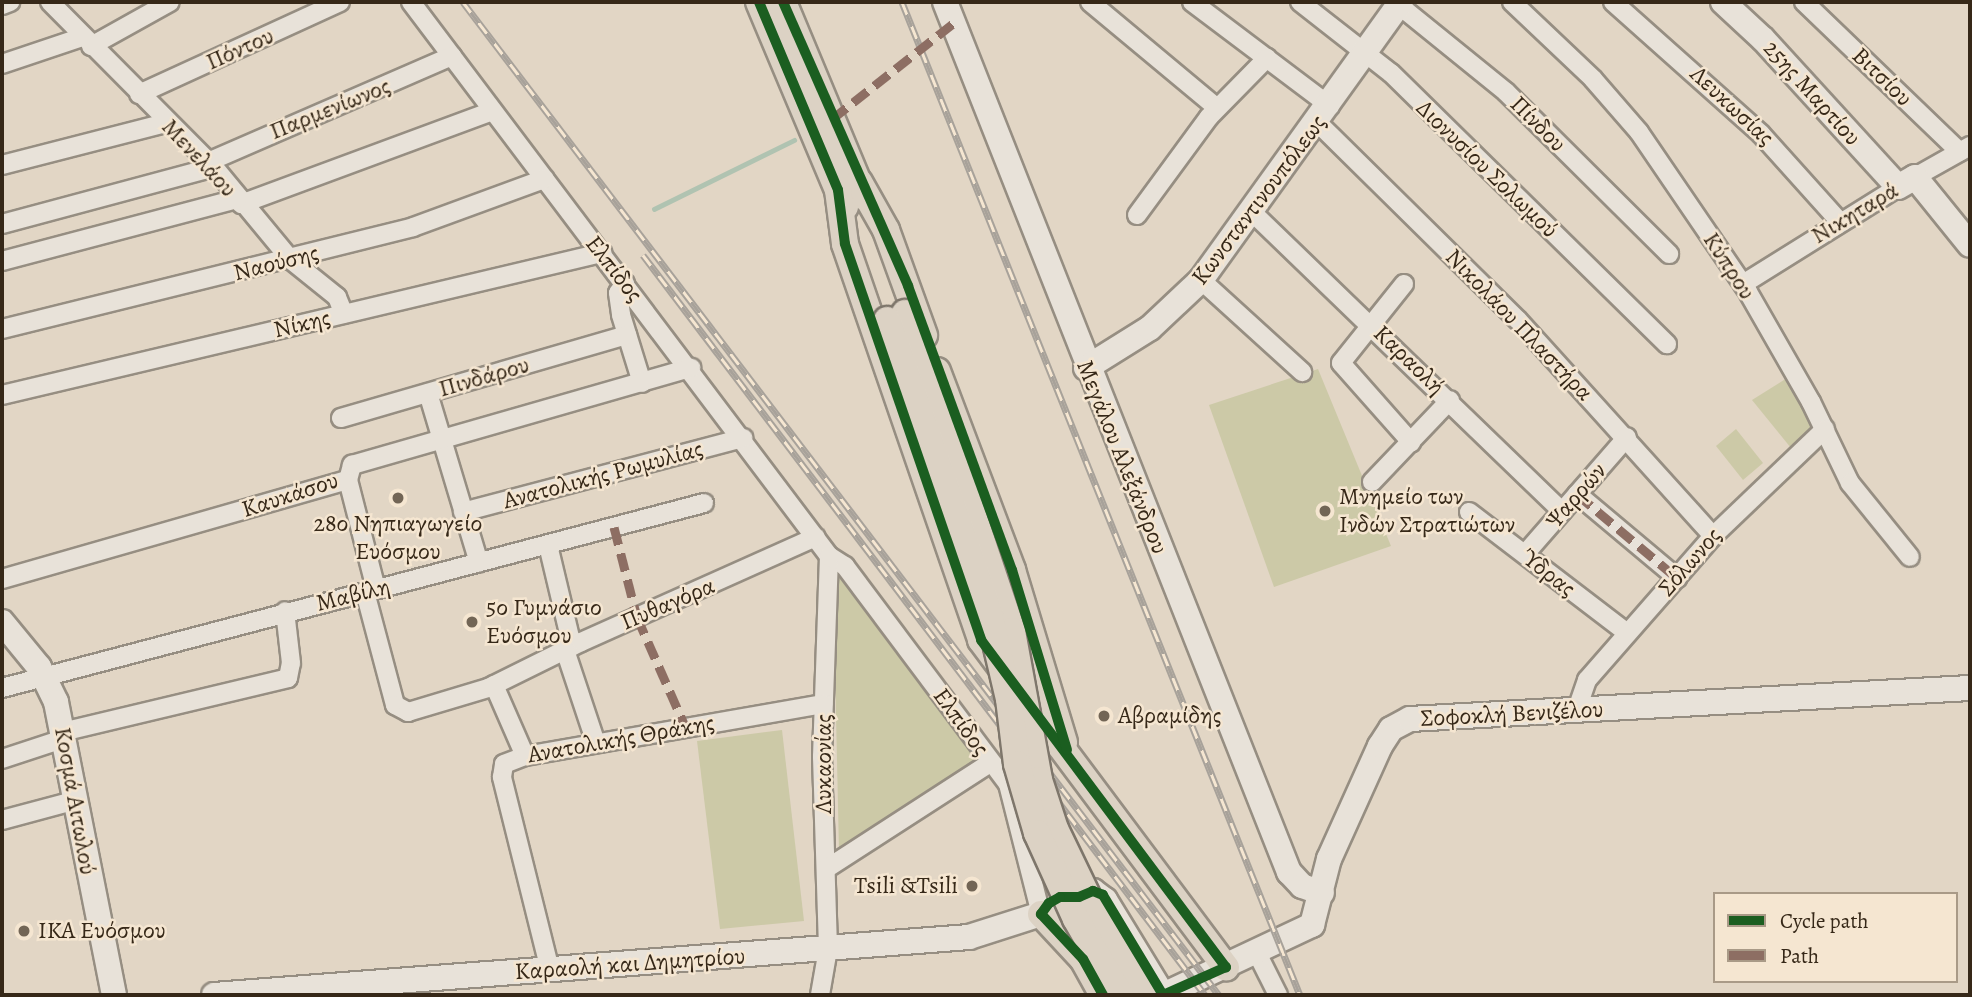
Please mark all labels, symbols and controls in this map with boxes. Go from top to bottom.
street label: Πόντου [202,21,278,77]
street label: 25ης Μαρτίου [1757,34,1867,152]
street label: Βιτσίου [1846,41,1918,113]
street label: Λευκωσίας [1684,60,1780,152]
street label: Παρμενίωνος [266,72,394,146]
street label: Πίνδου [1504,90,1572,158]
street label: Διονυσίου Σολωμού [1410,94,1564,244]
street label: Κωνσταντινουπόλεως [1186,109,1332,291]
street label: Μενελάου [156,113,242,203]
street label: Νικηταρά [1806,176,1904,250]
street label: Κύπρου [1697,227,1761,305]
street label: Ελπίδος [579,230,649,308]
street label: Ναούσης [230,239,322,287]
street label: Νικολάου Πλαστήρα [1439,243,1599,407]
street label: Νίκης [271,304,333,344]
street label: Καραολή [1367,319,1451,401]
street label: Πινδάρου [435,350,533,404]
street label: Μεγάλου Αλεξάνδρου [1070,356,1174,558]
street label: Ανατολικής Ρωμυλίας [500,434,706,516]
street label: Ψαρρών [1539,457,1613,535]
street label: Καυκάσου [238,466,342,524]
place label: Μνημείο των Ινδών Στρατιώτων [1339,483,1515,539]
marker: 28ο Νηπιαγωγείο Ευόσμου [390,490,406,506]
marker: Μνημείο των Ινδών Στρατιώτων [1317,503,1333,519]
place label: 28ο Νηπιαγωγείο Ευόσμου [314,510,482,566]
street label: Σόλωνος [1652,522,1728,602]
street label: Ύδρας [1515,543,1581,603]
street label: Πυθαγόρα [617,571,719,637]
street label: Μαβίλη [313,572,393,618]
place label: 5ο Γυμνάσιο Ευόσμου [486,594,602,650]
marker: 5ο Γυμνάσιο Ευόσμου [464,614,480,630]
street label: Ελπίδος [927,682,995,762]
street label: Σοφοκλή Βενιζέλου [1420,695,1604,733]
place label: Αβραμίδης [1118,702,1221,730]
street label: Ανατολικής Θράκης [526,708,716,770]
marker: Αβραμίδης [1096,708,1112,724]
street label: Λυκαονίας [810,714,838,814]
street label: Κοσμά Αιτωλού [48,725,102,877]
place label: Tsili &Tsili [854,872,958,900]
marker: Tsili &Tsili [964,878,980,894]
legend [1713,892,1958,983]
text: Cycle path [1780,907,1869,935]
place label: ΙΚΑ Ευόσμου [38,917,166,945]
marker: ΙΚΑ Ευόσμου [16,923,32,939]
street label: Καραολή και Δημητρίου [514,942,746,986]
text: Path [1780,942,1819,970]

